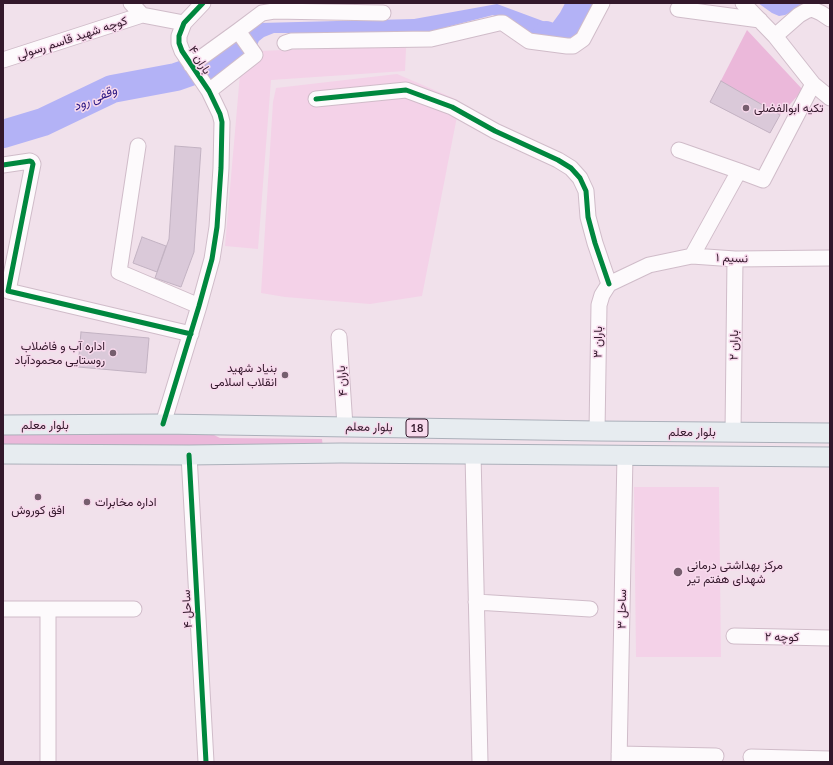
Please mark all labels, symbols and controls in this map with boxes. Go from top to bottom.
street label: کوچه شهید قاسم رسولی [15,13,129,63]
street label: باران ۴ [186,43,214,77]
water label: وقفی رود [71,82,119,114]
place label: تکیه ابوالفضلی [754,101,824,115]
marker: تکیه ابوالفضلی [741,103,751,113]
street label: نسیم ۱ [716,250,748,266]
street label: باران ۳ [591,326,605,358]
street label: باران ۲ [727,330,741,360]
place label: اداره آب و فاضلاب روستایی محمودآباد [15,339,105,367]
marker: اداره آب و فاضلاب روستایی محمودآباد [108,348,118,358]
place label: بنیاد شهید انقلاب اسلامی [210,361,277,389]
street label: باران ۴ [334,365,350,397]
marker: بنیاد شهید انقلاب اسلامی [280,370,290,380]
street label: بلوار معلم [21,418,69,432]
street label: بلوار معلم [345,419,393,435]
road number: 18 [406,419,428,437]
street label: بلوار معلم [668,425,716,439]
marker: افق کوروش [33,492,43,502]
place label: اداره مخابرات [95,495,156,509]
marker: اداره مخابرات [82,497,92,507]
place label: افق کوروش [11,503,65,517]
place label: مركز بهداشتی درمانی شهدای هفتم تیر [687,558,783,586]
marker: مركز بهداشتی درمانی شهدای هفتم تیر [672,566,684,578]
street label: ساحل ۴ [179,589,195,629]
street label: ساحل ۳ [614,589,630,629]
street label: کوچه ۲ [765,630,799,644]

